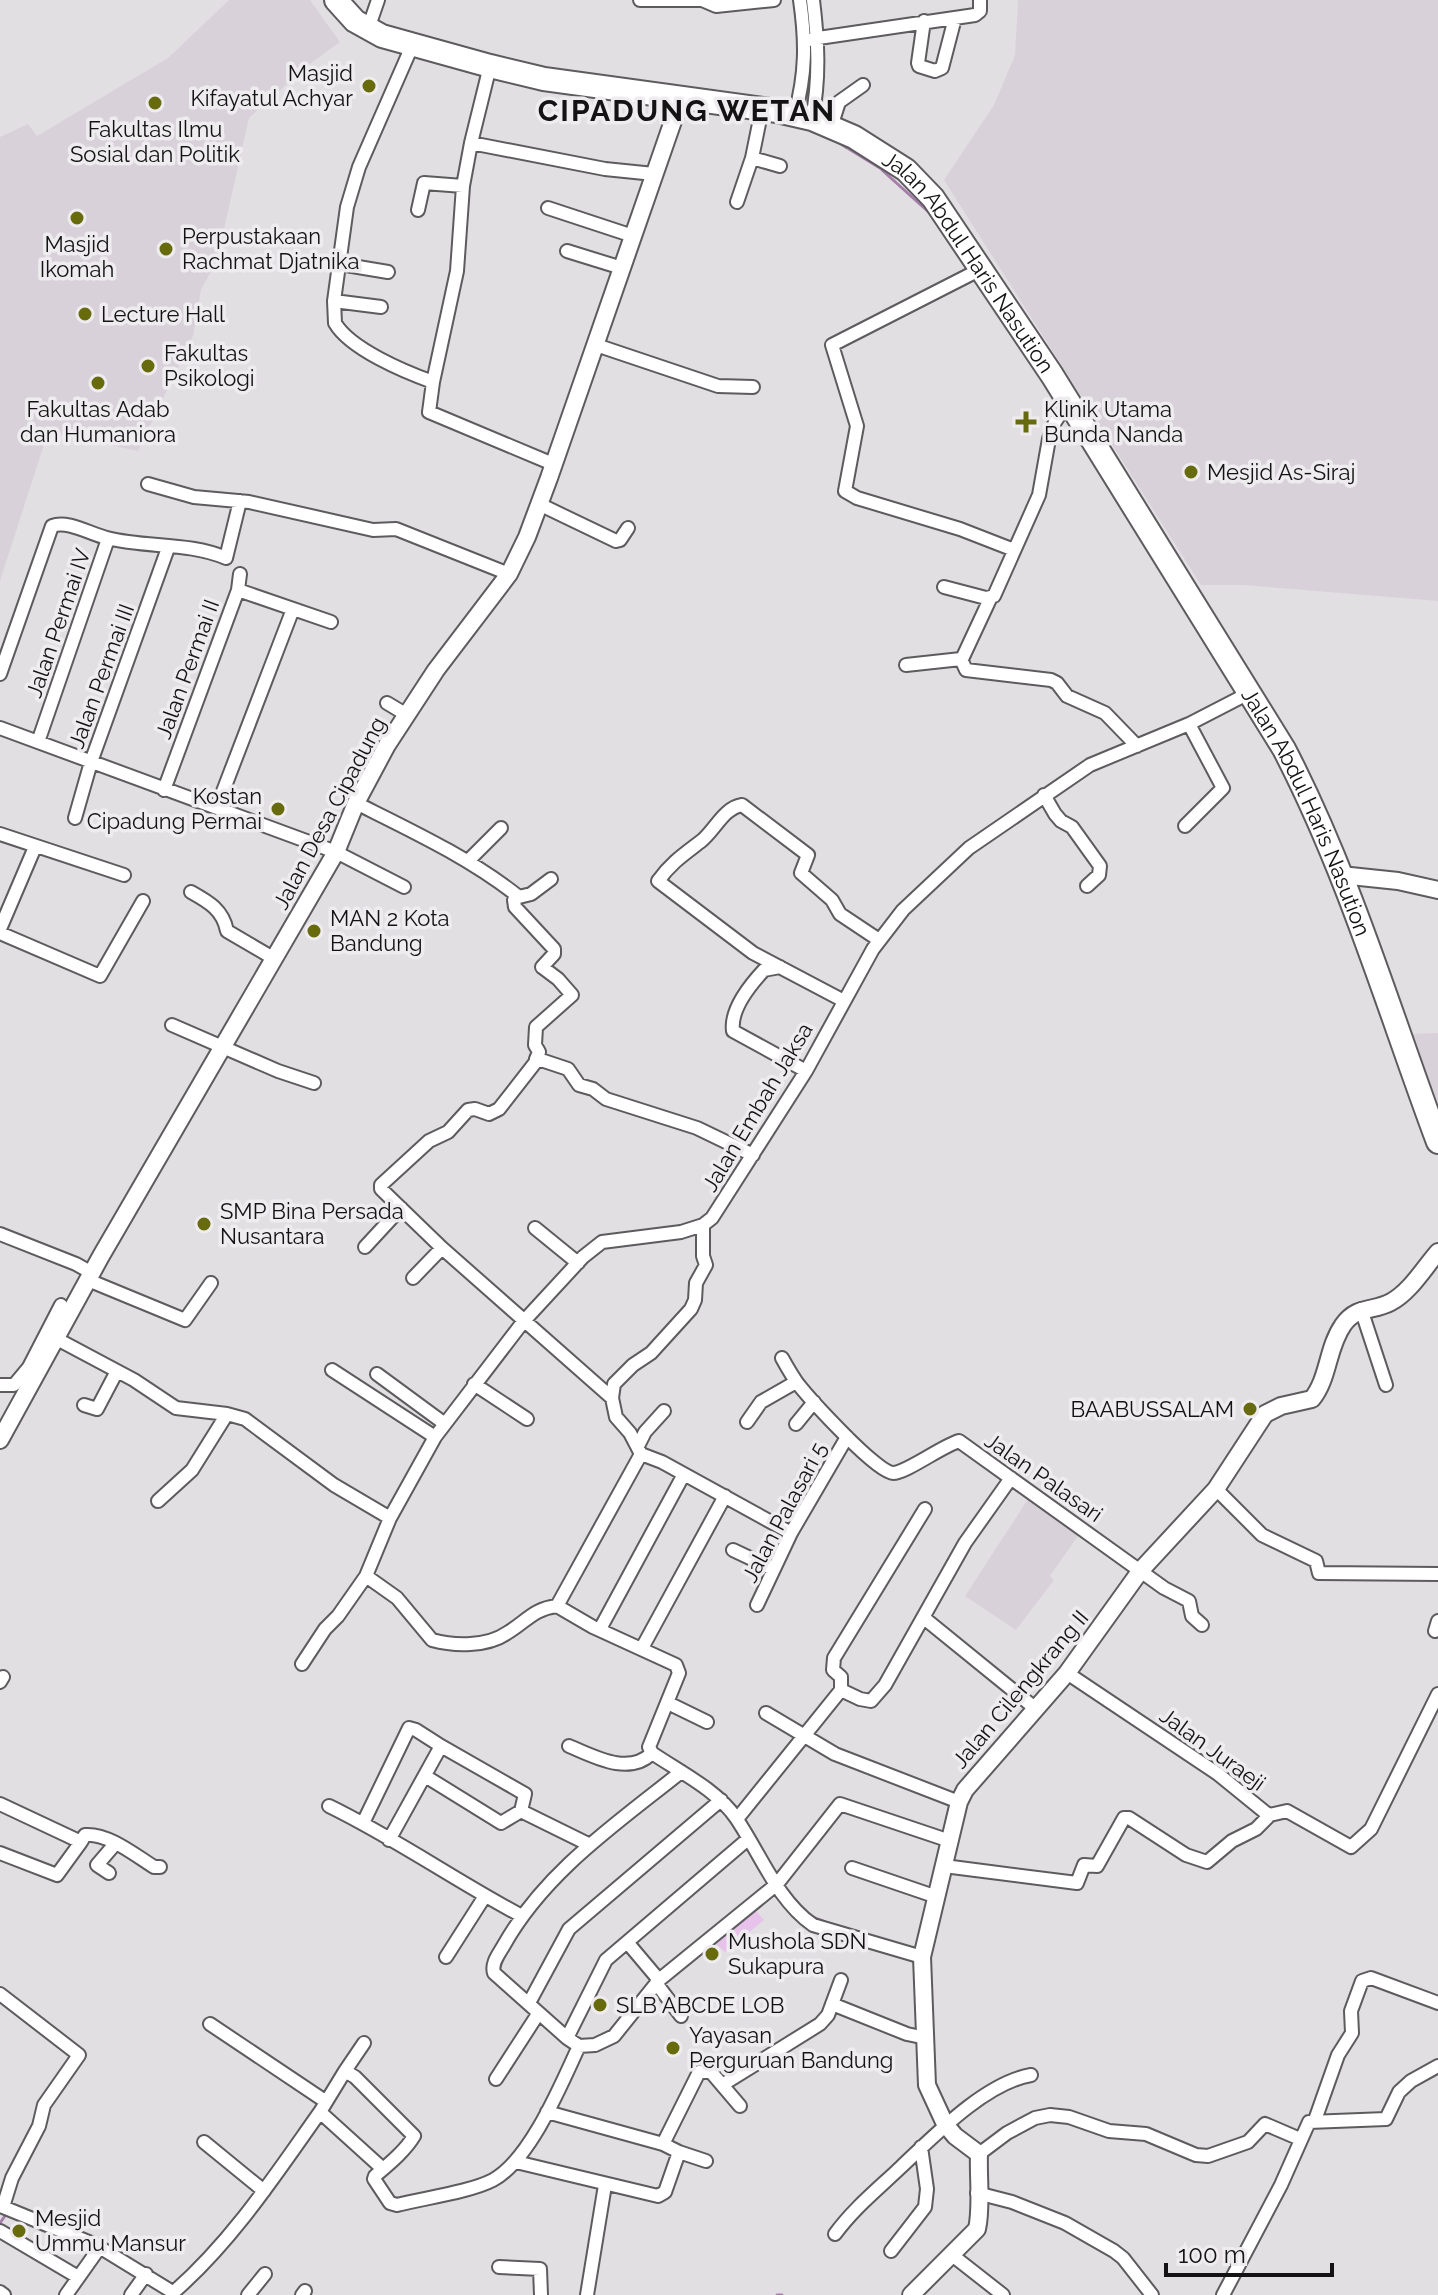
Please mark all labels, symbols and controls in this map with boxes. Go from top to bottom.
place label: Masjid Kifayatul Achyar [191,60,353,111]
marker: Masjid Kifayatul Achyar [360,77,378,95]
district label: CIPADUNG WETAN [538,93,836,128]
marker: Fakultas Ilmu Sosial dan Politik [146,94,164,112]
place label: Fakultas Ilmu Sosial dan Politik [70,116,240,167]
street label: Jalan Abdul Haris Nasution [878,146,1060,378]
marker: Masjid Ikomah [68,209,86,227]
place label: Perpustakaan Rachmat Djatnika [182,223,359,274]
place label: Masjid Ikomah [40,231,114,282]
marker: Perpustakaan Rachmat Djatnika [157,240,175,258]
place label: Lecture Hall [101,301,225,327]
marker: Lecture Hall [76,305,94,323]
place label: Fakultas Psikologi [164,340,255,391]
marker: Fakultas Psikologi [139,357,157,375]
marker: Fakultas Adab dan Humaniora [89,374,107,392]
place label: Fakultas Adab dan Humaniora [20,396,176,447]
place label: Klinik Utama Bunda Nanda [1044,396,1183,447]
marker: Klinik Utama Bunda Nanda [1015,411,1037,433]
place label: Mesjid As-Siraj [1207,459,1355,485]
marker: Mesjid As-Siraj [1182,463,1200,481]
street label: Jalan Permai IV [20,545,96,701]
street label: Jalan Permai II [150,596,224,742]
street label: Jalan Permai III [63,600,139,752]
street label: Jalan Abdul Haris Nasution [1236,683,1376,939]
street label: Jalan Desa Cipadung [267,712,391,914]
place label: Kostan Cipadung Permai [87,783,262,834]
marker: Kostan Cipadung Permai [269,800,287,818]
place label: MAN 2 Kota Bandung [330,905,450,956]
marker: MAN 2 Kota Bandung [305,922,323,940]
street label: Jalan Embah Jaksa [696,1018,818,1196]
place label: SMP Bina Persada Nusantara [220,1198,404,1249]
marker: SMP Bina Persada Nusantara [195,1215,213,1233]
place label: BAABUSSALAM [1070,1396,1234,1422]
marker: BAABUSSALAM [1241,1400,1259,1418]
street label: Jalan Palasari [980,1427,1108,1527]
street label: Jalan Palasari 5 [736,1437,832,1587]
street label: Jalan Cilengkrang II [946,1605,1094,1773]
street label: Jalan Juraeji [1155,1702,1271,1796]
place label: Mushola SDN Sukapura [728,1928,867,1979]
marker: Mushola SDN Sukapura [703,1945,721,1963]
place label: SLB ABCDE LOB [616,1992,784,2018]
marker: SLB ABCDE LOB [591,1996,609,2014]
place label: Yayasan Perguruan Bandung [689,2022,893,2073]
marker: Yayasan Perguruan Bandung [664,2039,682,2057]
place label: Mesjid Ummu Mansur [35,2205,186,2256]
marker: Mesjid Ummu Mansur [10,2222,28,2240]
scale bar [1166,2227,1332,2277]
text: 100 m [1178,2240,1246,2269]

